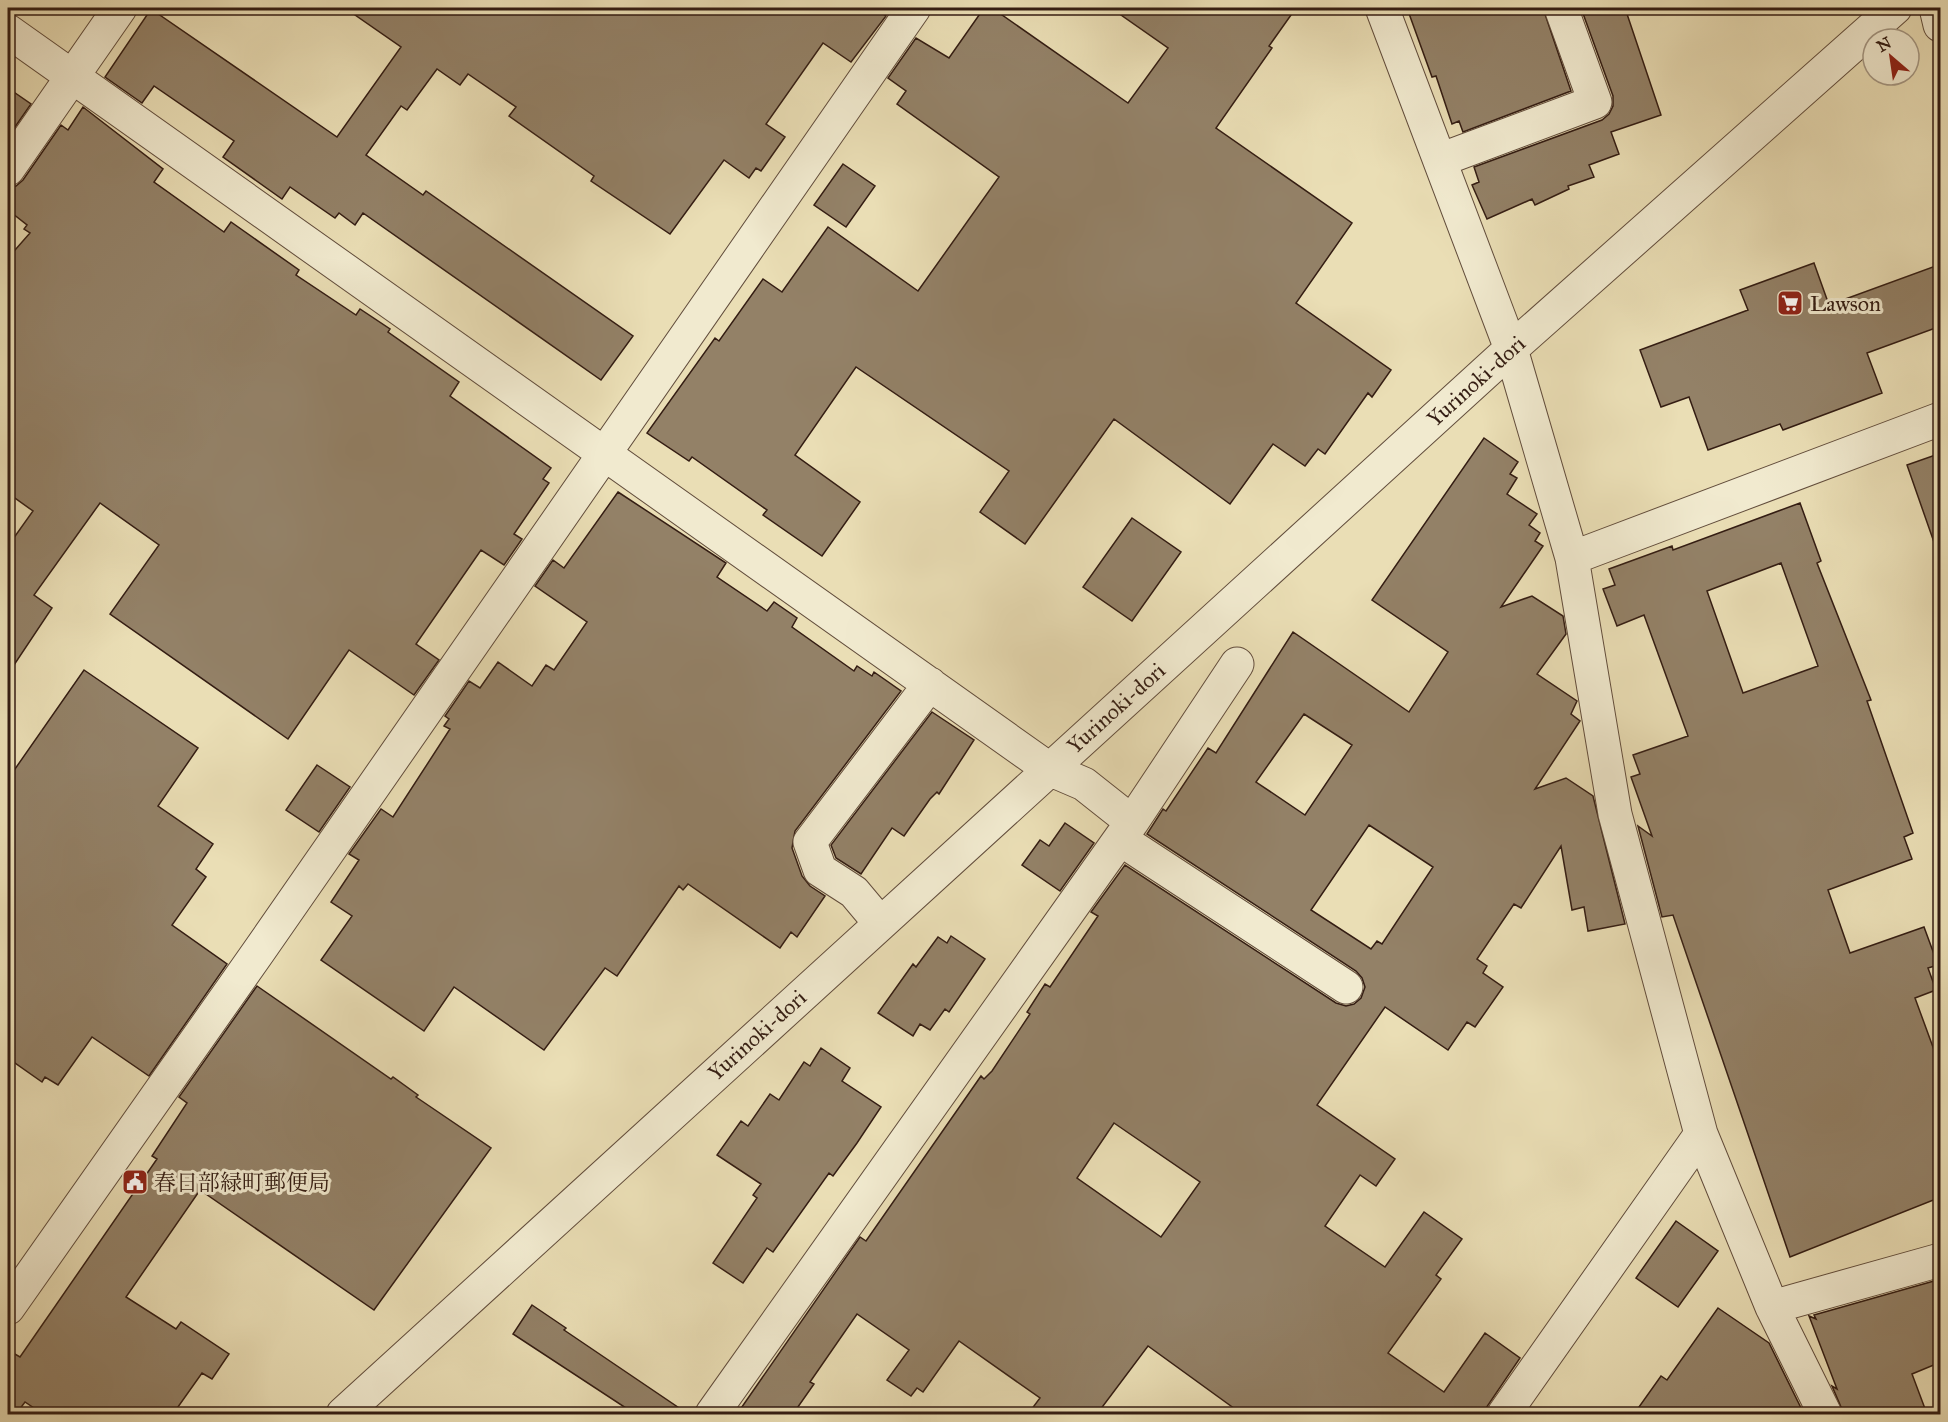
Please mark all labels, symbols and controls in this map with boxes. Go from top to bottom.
north arrow [1861,27,1921,87]
text: N [1873,33,1895,56]
supermarket icon: Lawson [1775,288,1805,318]
place label: Lawson [1810,290,1881,317]
street label: Yurinoki-dori [1421,330,1531,432]
street label: Yurinoki-dori [1061,657,1171,759]
street label: Yurinoki-dori [702,984,812,1086]
public building icon: 春日部緑町郵便局 [120,1167,150,1197]
place label: 春日部緑町郵便局 [154,1169,330,1196]

